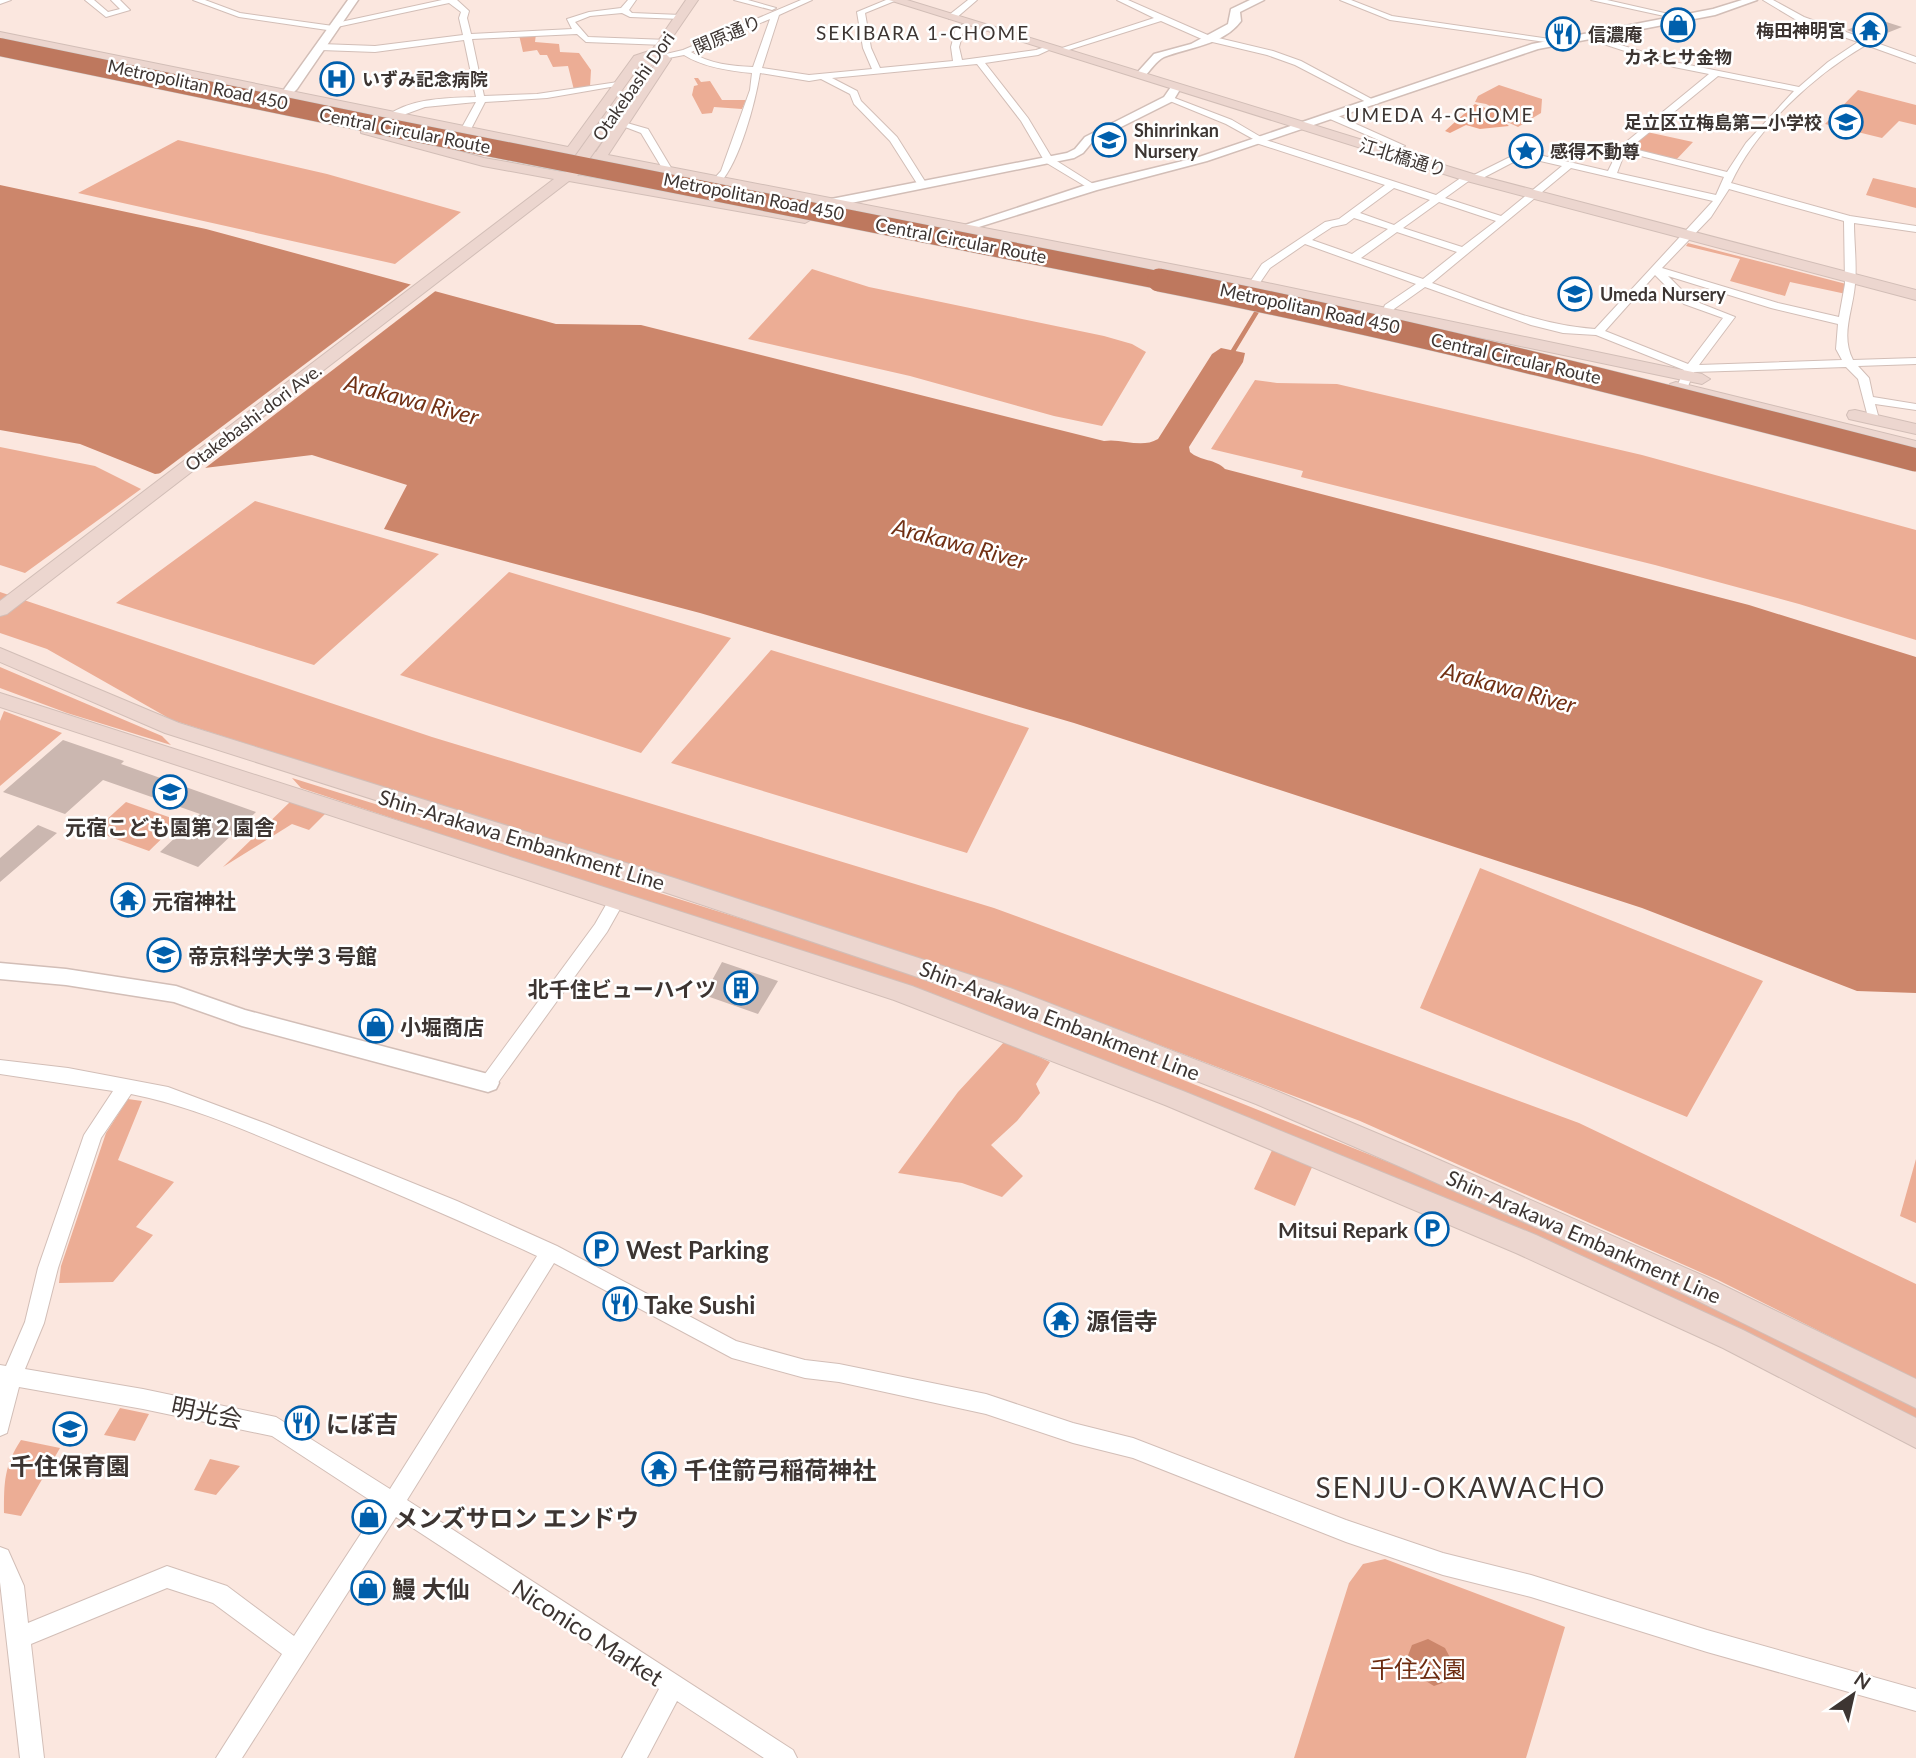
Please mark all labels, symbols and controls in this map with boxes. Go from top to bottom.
shop icon: カネヒサ金物 [1659,6,1697,44]
street label: 関原通り [690,10,764,58]
temple icon: 梅田神明宮 [1851,11,1889,49]
restaurant icon: 信濃庵 [1544,15,1582,53]
place label: 梅田神明宮 [1756,19,1846,41]
district label: SEKIBARA 1-CHOME [816,21,1030,44]
place label: 信濃庵 [1588,23,1642,45]
street label: Otakebashi Dori [587,27,679,145]
place label: カネヒサ金物 [1624,46,1732,68]
street label: Metropolitan Road 450 [106,54,290,114]
hospital icon: いずみ記念病院 [318,60,356,98]
place label: いずみ記念病院 [362,68,488,90]
street label: Central Circular Route [318,103,492,157]
district label: UMEDA 4-CHOME [1346,103,1534,126]
school or university icon: 足立区立梅島第二小学校 [1827,103,1865,141]
place label: 足立区立梅島第二小学校 [1624,111,1822,133]
place label: Shinrinkan Nursery [1134,119,1219,162]
school or university icon: Shinrinkan Nursery [1090,121,1128,159]
place icon: 感得不動尊 [1507,132,1545,170]
street label: 江北橋通り [1357,133,1449,181]
place label: 感得不動尊 [1550,140,1640,162]
street label: Metropolitan Road 450 [662,168,846,224]
street label: Central Circular Route [874,213,1048,267]
school or university icon: Umeda Nursery [1556,275,1594,313]
street label: Metropolitan Road 450 [1218,278,1402,338]
place label: Umeda Nursery [1600,283,1726,305]
street label: Central Circular Route [1429,328,1603,388]
street label: Otakebashi-dori Ave. [180,359,326,475]
water label: Arakawa River [341,367,483,431]
water label: Arakawa River [889,511,1031,575]
water label: Arakawa River [1438,655,1580,719]
school or university icon: 元宿こども園第２園舎 [151,773,189,811]
street label: Shin-Arakawa Embankment Line [376,783,668,895]
place label: 元宿こども園第２園舎 [65,814,275,839]
temple icon: 元宿神社 [109,881,147,919]
place label: 元宿神社 [152,888,236,913]
school or university icon: 帝京科学大学３号館 [145,936,183,974]
place label: 帝京科学大学３号館 [188,943,377,968]
street label: Shin-Arakawa Embankment Line [916,955,1204,1085]
building icon: 北千住ビューハイツ [722,969,760,1007]
place label: 北千住ビューハイツ [528,976,716,1001]
shop icon: 小堀商店 [357,1007,395,1045]
place label: 小堀商店 [400,1014,484,1039]
street label: Shin-Arakawa Embankment Line [1443,1164,1725,1308]
parking icon: Mitsui Repark [1413,1210,1451,1248]
place label: Mitsui Repark [1278,1217,1409,1242]
parking icon: West Parking [582,1230,620,1268]
place label: West Parking [626,1235,769,1264]
restaurant icon: Take Sushi [601,1285,639,1323]
place label: Take Sushi [644,1290,755,1319]
temple icon: 源信寺 [1042,1301,1080,1339]
place label: 源信寺 [1086,1306,1158,1335]
street label: 明光会 [169,1390,245,1434]
restaurant icon: にぼ吉 [283,1404,321,1442]
place label: にぼ吉 [326,1409,398,1438]
school or university icon: 千住保育園 [51,1410,89,1448]
temple icon: 千住箭弓稲荷神社 [640,1450,678,1488]
place label: 千住保育園 [10,1451,130,1480]
place label: 千住箭弓稲荷神社 [684,1455,876,1484]
district label: SENJU-OKAWACHO [1315,1470,1607,1504]
shop icon: メンズサロン エンドウ [350,1498,388,1536]
place label: メンズサロン エンドウ [394,1503,639,1532]
shop icon: 鰻 大仙 [349,1569,387,1607]
street label: Niconico Market [507,1572,669,1692]
place label: 鰻 大仙 [392,1574,470,1603]
park label: 千住公園 [1370,1654,1466,1683]
north arrow [1818,1660,1888,1730]
text: N [1850,1667,1875,1694]

